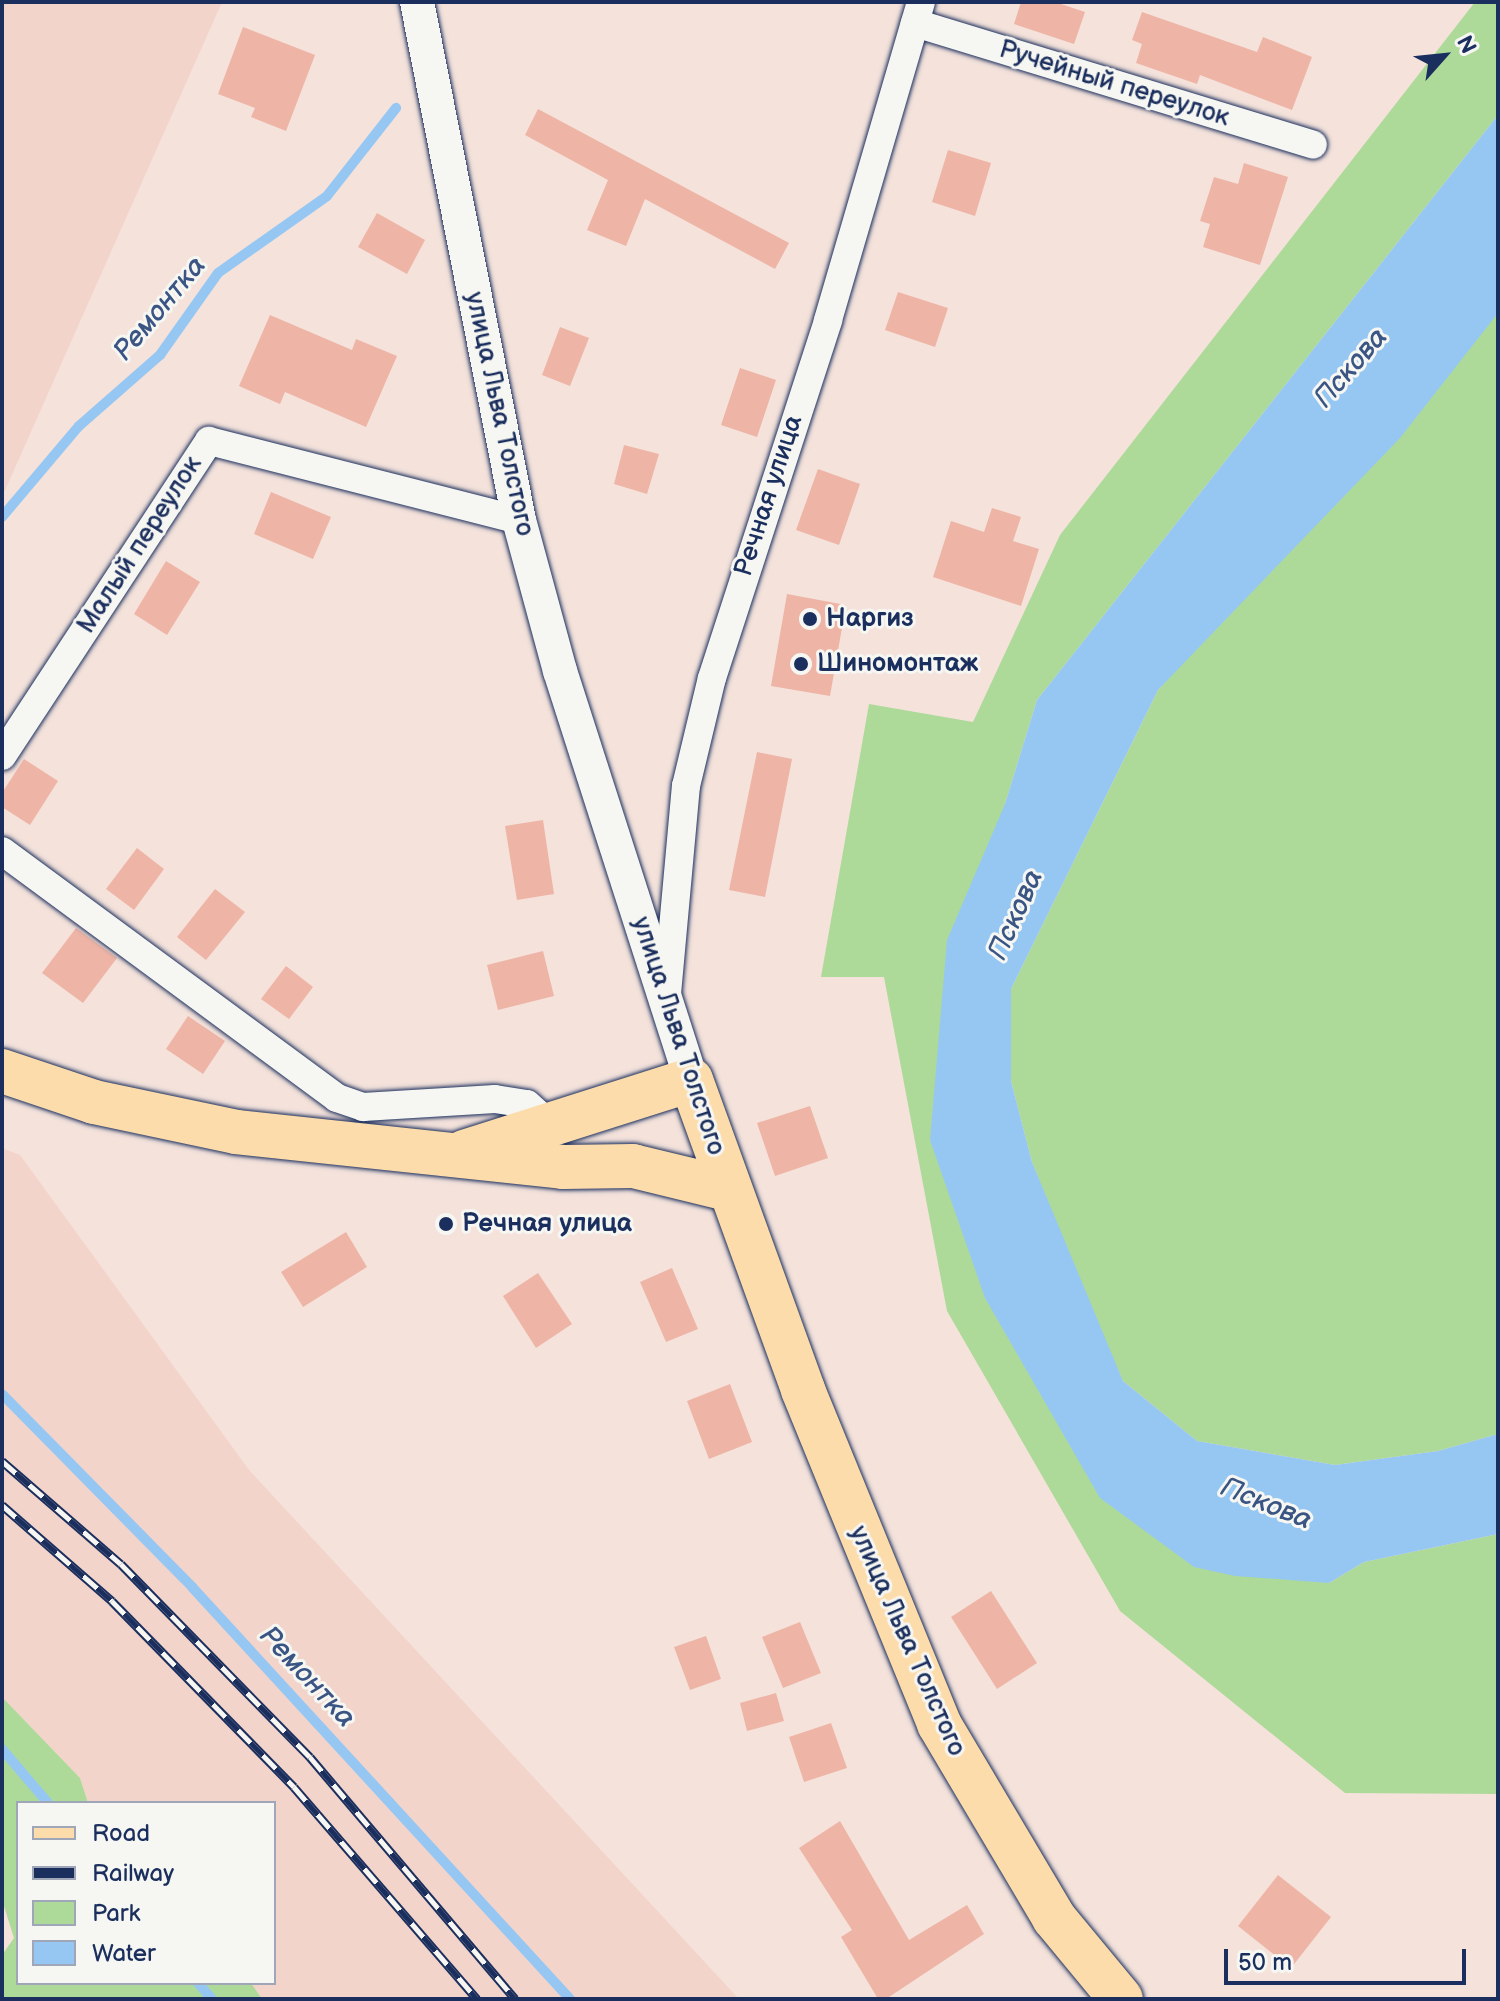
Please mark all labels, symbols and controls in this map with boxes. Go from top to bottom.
north arrow [1404,16,1484,96]
text: N [1450,31,1482,58]
street label: Ручейный переулок [995,34,1233,134]
water label: Ремонтка [106,250,214,368]
street label: улица Льва Толстого [458,289,540,539]
water label: Пскова [1307,321,1395,415]
street label: Речная улица [728,411,810,581]
street label: Малый переулок [71,450,209,640]
place label: Наргиз [826,603,914,635]
marker: Наргиз [801,610,819,628]
place label: Шиномонтаж [817,648,978,680]
marker: Шиномонтаж [792,655,810,673]
water label: Пскова [981,865,1051,965]
street label: улица Льва Толстого [625,913,731,1159]
place label: Речная улица [462,1208,632,1240]
marker: Речная улица [437,1215,455,1233]
water label: Пскова [1215,1471,1317,1537]
street label: улица Льва Толстого [842,1521,972,1761]
water label: Ремонтка [252,1619,362,1735]
legend [16,1801,276,1985]
text: Road [92,1819,150,1848]
text: Railway [92,1859,174,1888]
text: Park [92,1899,140,1928]
scale bar [1228,1933,1470,1983]
text: Water [92,1939,156,1968]
text: 50 m [1238,1948,1292,1977]

